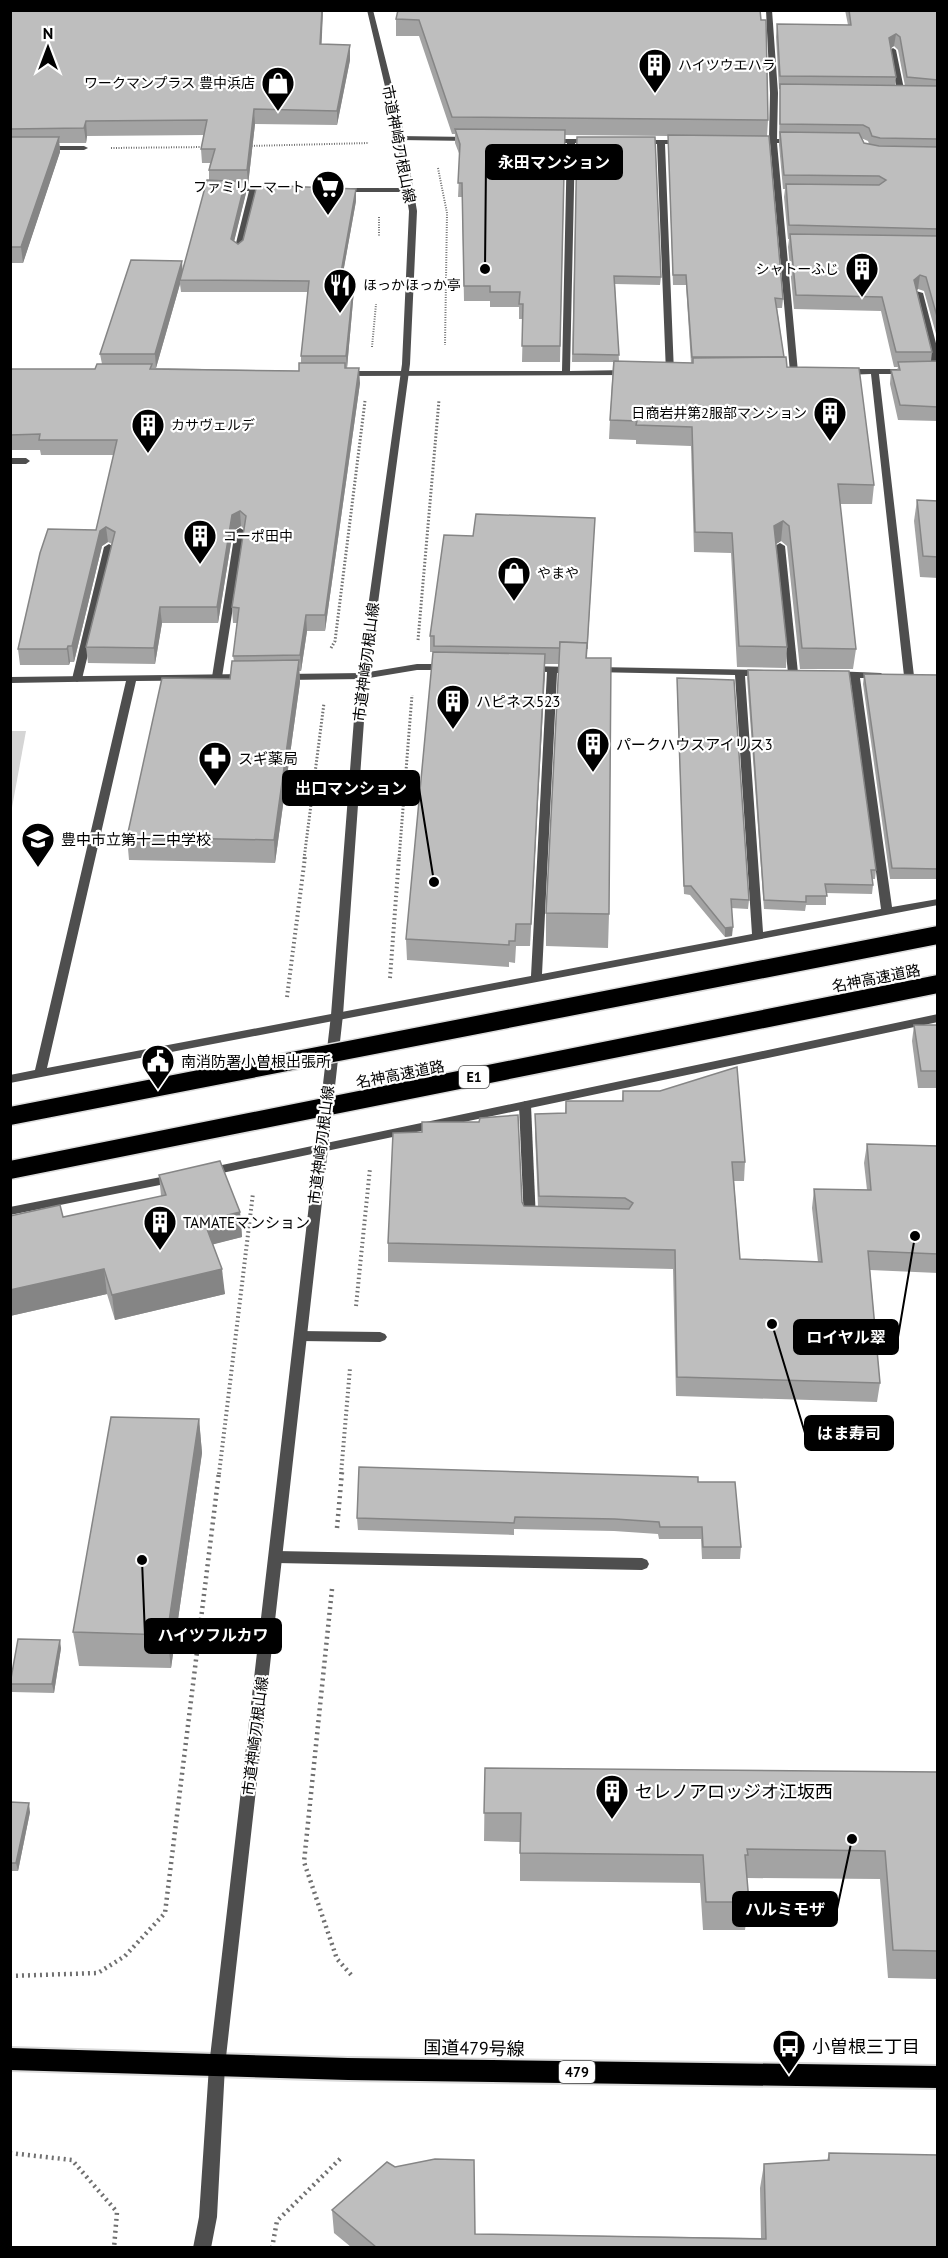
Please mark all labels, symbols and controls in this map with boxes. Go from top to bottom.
north arrow [18,18,78,78]
text: N [43,23,53,43]
building icon: ハイツウエハラ [637,47,673,94]
place label: ハイツウエハラ [678,56,776,74]
shop icon: ワークマンプラス 豊中浜店 [260,65,296,112]
place label: ワークマンプラス 豊中浜店 [84,74,255,92]
street label: 市道神崎刀根山線 [378,83,420,205]
callout: 永田マンション [486,145,622,179]
text: 永田マンション [498,152,610,172]
supermarket icon: ファミリーマート [310,169,346,216]
place label: ファミリーマート [193,178,305,196]
building icon: シャトーふじ [844,251,880,298]
place label: シャトーふじ [756,260,839,278]
restaurant icon: ほっかほっか亭 [322,267,358,314]
place label: ほっかほっか亭 [363,276,461,294]
building icon: 日商岩井第2服部マンション [812,395,848,442]
place label: 日商岩井第2服部マンション [631,404,807,422]
building icon: カサヴェルデ [130,407,166,454]
place label: カサヴェルデ [171,416,255,434]
building icon: コーポ田中 [182,518,218,565]
place label: コーポ田中 [223,527,293,545]
shop icon: やまや [496,555,532,602]
place label: やまや [537,564,579,582]
street label: 市道神崎刀根山線 [349,601,383,723]
building icon: ハピネス523 [435,683,471,730]
place label: ハピネス523 [476,692,561,711]
building icon: パークハウスアイリス3 [575,726,611,773]
place label: パークハウスアイリス3 [616,735,773,754]
pharmacy icon: スギ薬局 [197,740,233,787]
place label: スギ薬局 [238,749,298,768]
callout: 出口マンション [283,771,419,805]
text: 出口マンション [295,778,407,798]
school or university icon: 豊中市立第十二中学校 [20,821,56,868]
place label: 豊中市立第十二中学校 [61,830,211,849]
street label: 名神高速道路 [830,960,922,996]
public building icon: 南消防署小曽根出張所 [140,1043,176,1090]
place label: 南消防署小曽根出張所 [181,1052,331,1071]
street label: 名神高速道路 [354,1056,446,1092]
road number: E1 [459,1066,489,1088]
street label: 市道神崎刀根山線 [304,1084,338,1206]
building icon: TAMATEマンション [142,1204,178,1251]
place label: TAMATEマンション [183,1213,310,1232]
callout: ロイヤル翠 [794,1320,898,1354]
text: ロイヤル翠 [806,1327,886,1347]
callout: はま寿司 [805,1416,893,1450]
text: はま寿司 [817,1423,881,1443]
callout: ハイツフルカワ [145,1619,281,1653]
text: ハイツフルカワ [157,1625,269,1645]
street label: 市道神崎刀根山線 [238,1675,272,1797]
building icon: セレノアロッジオ江坂西 [594,1773,630,1820]
place label: セレノアロッジオ江坂西 [635,1780,833,1803]
callout: ハルミモザ [733,1892,837,1926]
text: ハルミモザ [745,1899,825,1919]
bus stop icon: 小曽根三丁目 [771,2028,807,2075]
place label: 小曽根三丁目 [812,2035,920,2058]
street label: 国道479号線 [423,2036,525,2060]
road number: 479 [559,2061,595,2083]

